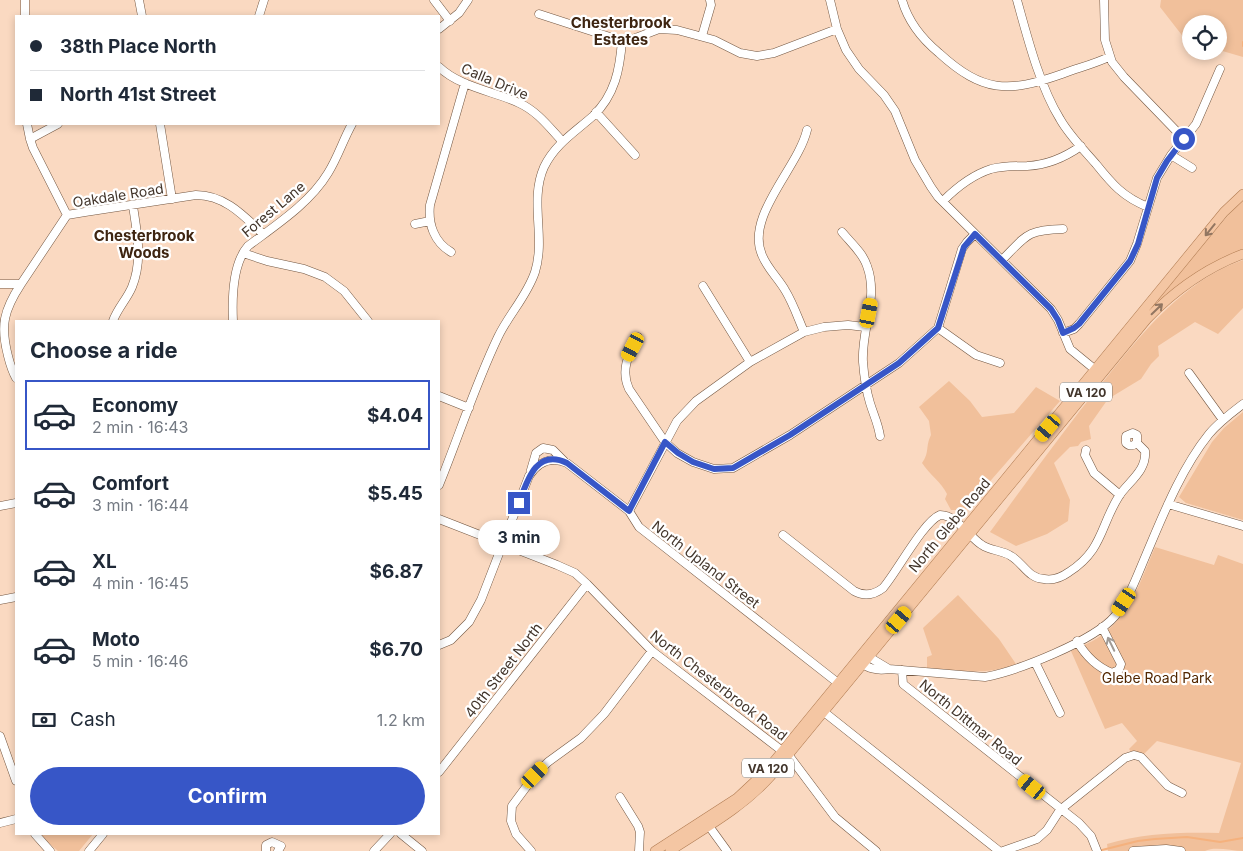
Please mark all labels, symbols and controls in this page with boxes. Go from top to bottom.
district label: Chesterbrook Estates [571,13,672,49]
map controls [1182,15,1227,60]
button: locate [1182,15,1227,60]
text: 38th Place North [60,35,217,58]
street label: Calla Drive [459,59,531,103]
text: North 41st Street [60,83,216,106]
route start [1173,128,1195,150]
street label: Forest Lane [238,178,308,240]
street label: Oakdale Road [71,179,165,211]
one-way arrow [1204,223,1216,236]
district label: Chesterbrook Woods [94,226,195,262]
car [858,297,879,329]
one-way arrow [1151,303,1163,315]
car [619,330,646,364]
text: Choose a ride [30,337,178,363]
road number: VA 120 [1060,382,1112,402]
icon: car [32,393,77,438]
text: Economy [92,394,178,417]
text: $4.04 [367,404,423,427]
car [1032,412,1063,444]
text: 2 min · 16:43 [92,417,188,437]
icon: car [32,471,77,516]
text: Comfort [92,472,169,495]
street label: North Glebe Road [905,474,993,576]
text: $5.45 [368,482,423,505]
route end [508,492,530,514]
text: 3 min · 16:44 [92,495,189,515]
street label: North Upland Street [649,517,763,612]
callout: 3 min [478,520,560,556]
text: 3 min [497,527,541,547]
icon: car [32,549,77,594]
text: XL [92,550,117,573]
text: $6.87 [370,560,423,583]
text: 4 min · 16:45 [92,573,189,593]
car [1109,585,1138,619]
car [883,604,914,636]
street label: 40th Street North [461,619,545,721]
street label: North Chesterbrook Road [647,626,791,744]
icon: car [32,627,77,672]
text: Moto [92,628,140,651]
one-way arrow [1106,637,1115,652]
text: $6.70 [369,638,423,661]
text: 5 min · 16:46 [92,651,188,671]
park label: Glebe Road Park [1102,669,1212,686]
street label: North Dittmar Road [916,676,1026,768]
icon: cash [30,706,58,734]
text: Cash [70,708,116,731]
text: 1.2 km [377,710,425,730]
road number: VA 120 [742,758,794,778]
car [519,759,550,791]
button: Confirm [30,767,425,825]
car [1015,772,1048,802]

